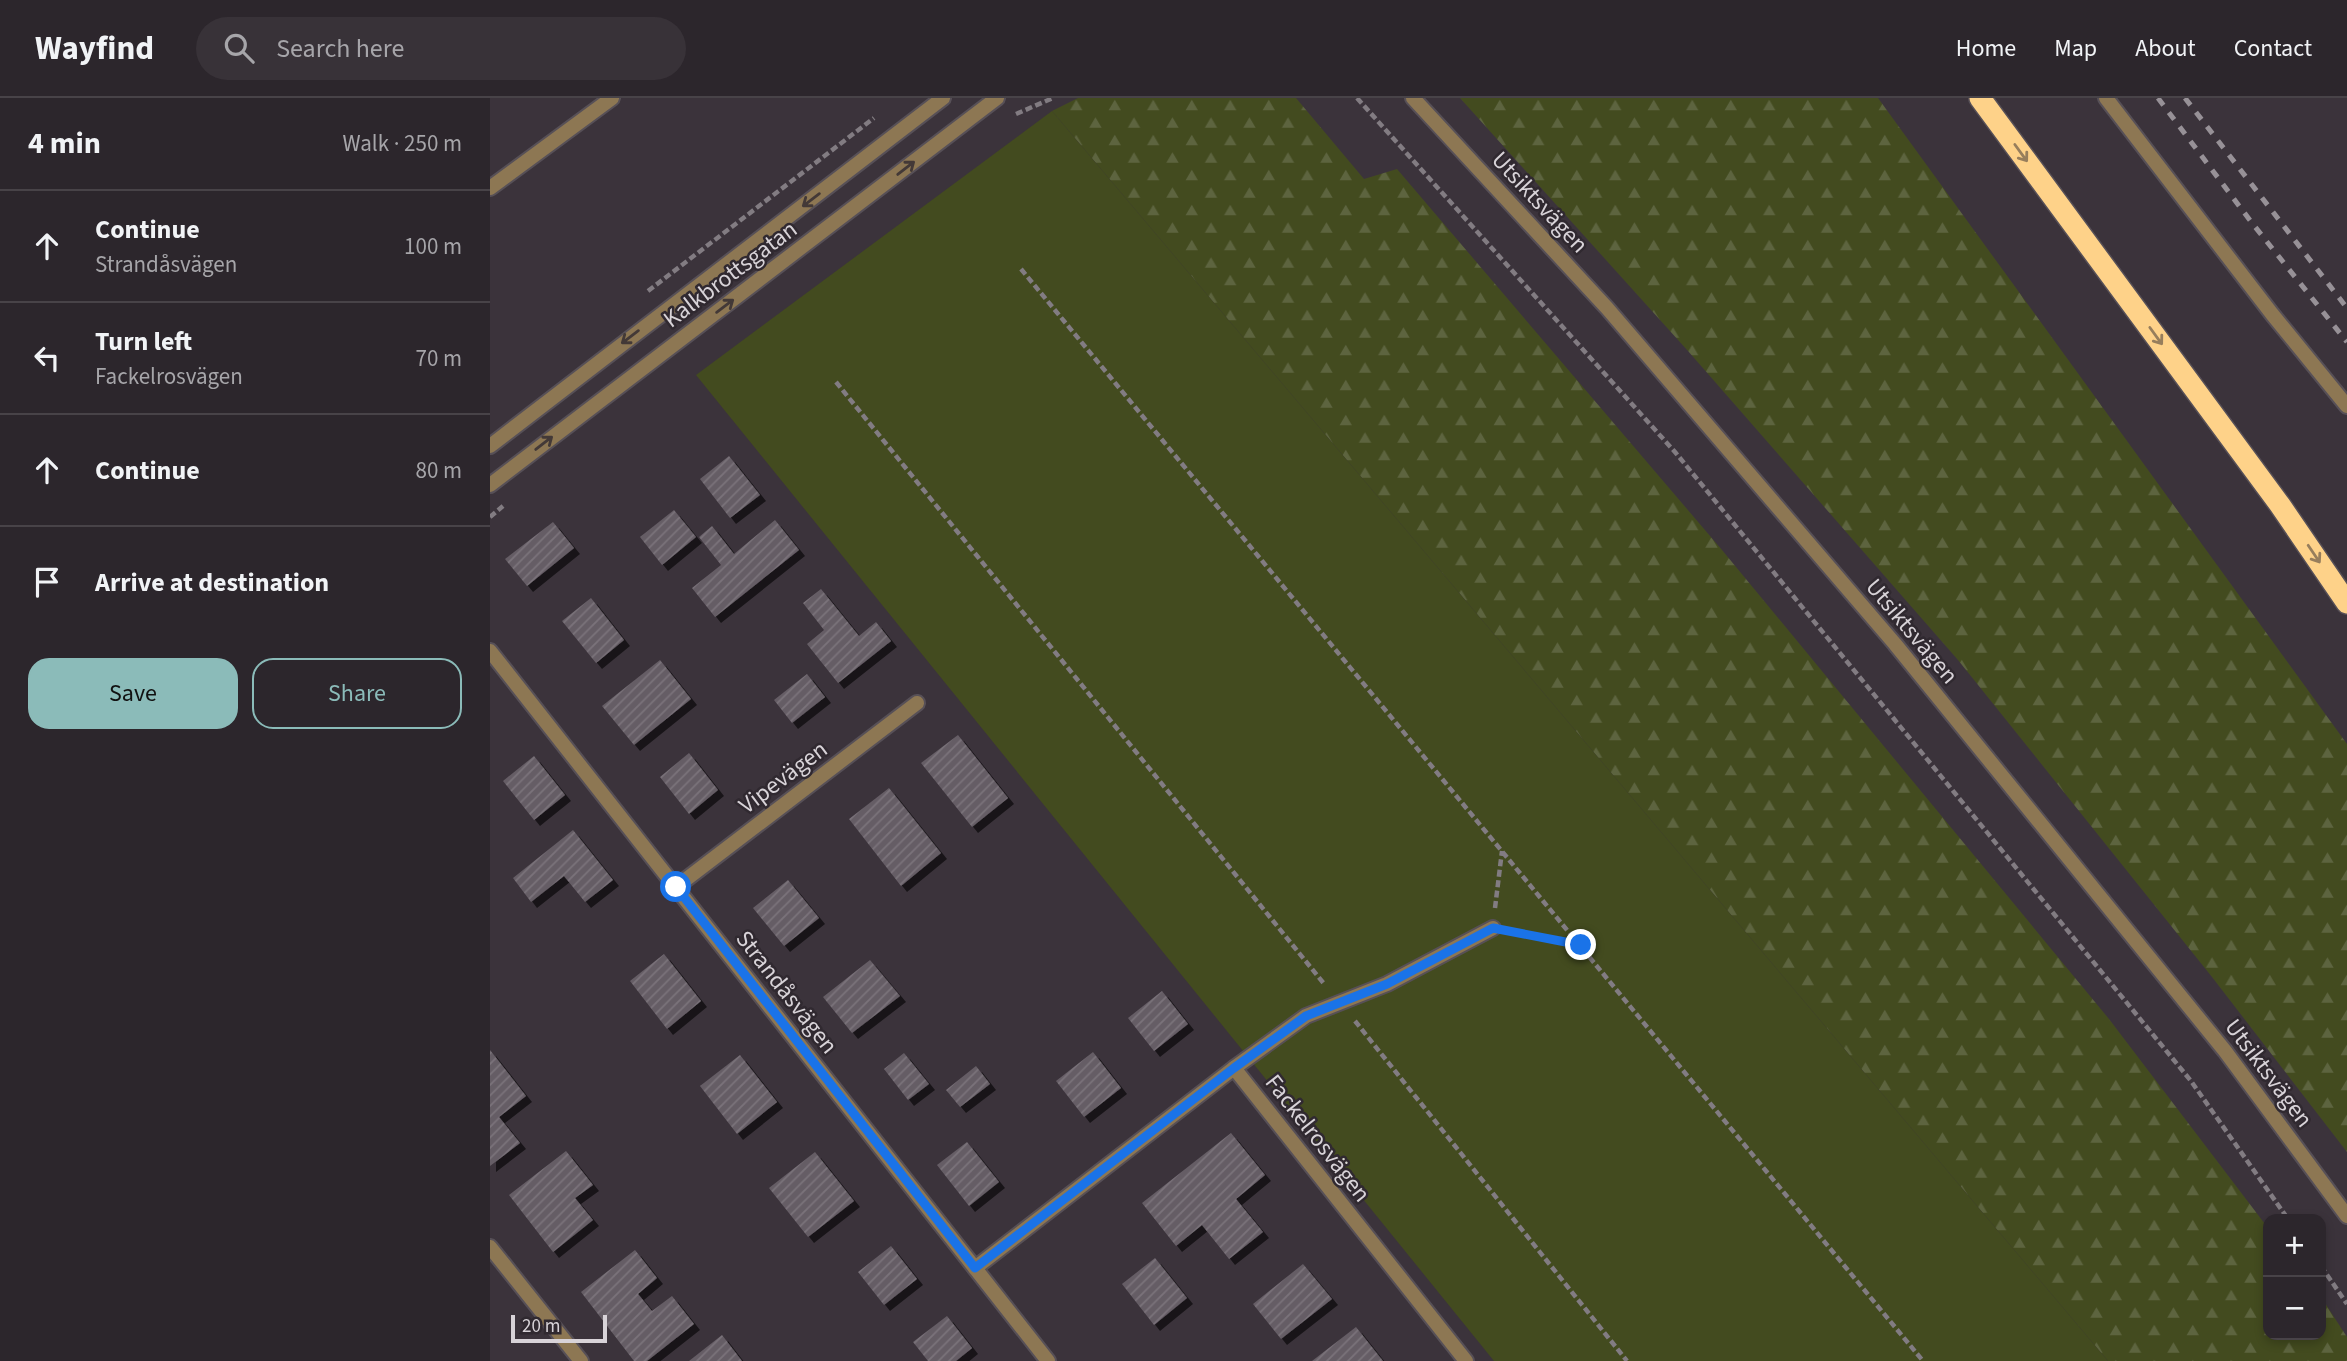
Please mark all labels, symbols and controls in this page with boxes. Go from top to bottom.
search box [196,17,686,80]
text: Wayfind [35,25,154,72]
icon: search [220,29,258,67]
text: Search here [276,30,404,67]
text: Home [1956,31,2016,66]
text: Map [2054,31,2097,66]
text: About [2135,31,2196,66]
text: Contact [2234,31,2312,66]
text: 4 min [28,122,101,165]
text: Walk · 250 m [343,127,462,160]
one-way arrow [2013,143,2028,162]
street label: Utsiktsvägen [1483,144,1596,261]
one-way arrow [897,160,915,175]
one-way arrow [802,192,821,207]
text: Continue [95,211,200,248]
street label: Kalkbrottsgatan [656,212,805,336]
icon: ahead [28,227,66,265]
text: 100 m [404,230,462,263]
text: Strandåsvägen [95,248,237,281]
one-way arrow [716,298,734,313]
text: Turn left [95,323,192,360]
one-way arrow [2148,326,2163,345]
one-way arrow [621,330,640,345]
icon: left [28,339,66,377]
text: 70 m [415,342,462,375]
text: Fackelrosvägen [95,360,243,393]
one-way arrow [534,436,553,451]
icon: ahead [28,451,66,489]
text: Continue [95,452,200,489]
text: 80 m [415,454,462,487]
one-way arrow [2306,544,2321,563]
icon: arrive [28,563,66,601]
text: Arrive at destination [95,564,329,601]
street label: Utsiktsvägen [1857,571,1966,692]
button: Save [28,658,238,729]
button: Share [252,658,462,729]
street label: Vipevägen [732,732,835,822]
route start [660,871,691,902]
street label: Strandåsvägen [727,923,846,1062]
route end [1565,929,1596,960]
street label: Utsiktsvägen [2216,1012,2321,1135]
street label: Fackelrosvägen [1256,1067,1379,1210]
map controls [2263,1214,2326,1340]
button: + [2263,1214,2326,1277]
button: − [2263,1277,2326,1340]
scale bar [511,1312,607,1344]
text: 20 m [522,1313,560,1340]

